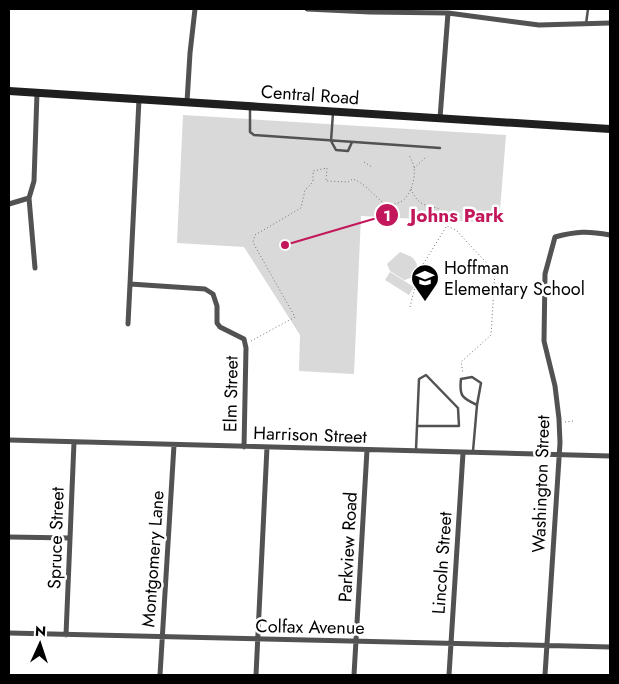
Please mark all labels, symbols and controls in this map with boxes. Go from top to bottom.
street label: Central Road [260,79,360,111]
callout: Johns Park [375,198,514,232]
text: Johns Park [406,202,504,229]
text: 1 [383,205,391,227]
place label: Hoffman Elementary School [444,255,585,302]
school or university icon: Hoffman Elementary School [410,263,440,302]
street label: Elm Street [217,355,245,432]
street label: Washington Street [526,414,556,553]
street label: Harrison Street [253,420,368,450]
street label: Spruce Street [41,486,71,589]
street label: Montgomery Lane [135,490,171,628]
street label: Parkview Road [332,491,364,603]
street label: Lincoln Street [425,510,459,615]
street label: Colfax Avenue [255,613,365,641]
north arrow [15,619,65,669]
text: N [35,621,47,641]

